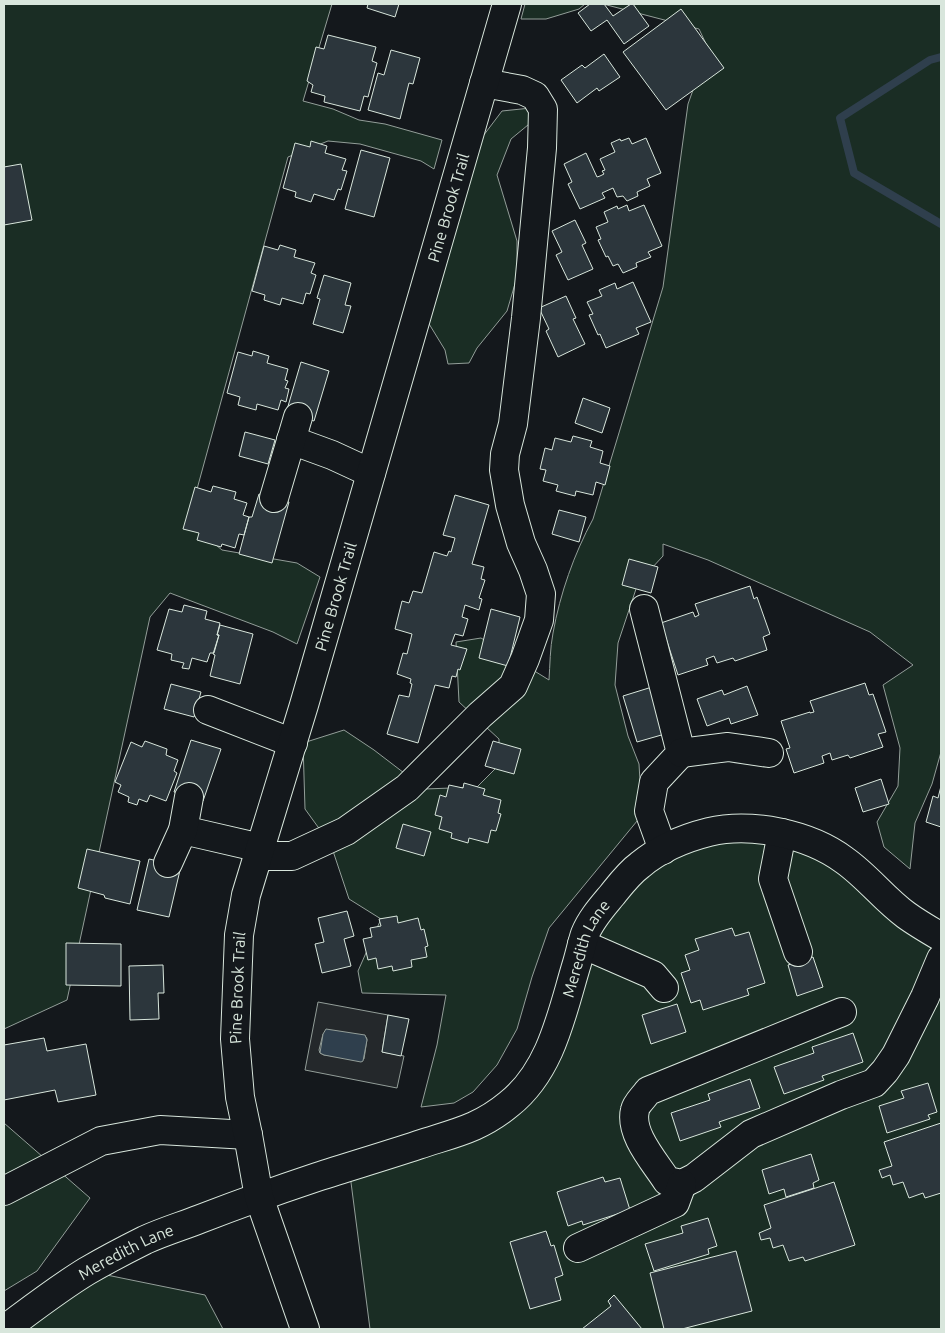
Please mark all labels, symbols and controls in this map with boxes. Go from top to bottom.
street label: Pine Brook Trail [424,151,472,264]
street label: Pine Brook Trail [311,540,360,653]
street label: Meredith Lane [559,896,613,999]
street label: Pine Brook Trail [226,930,248,1045]
street label: Meredith Lane [75,1220,176,1283]

